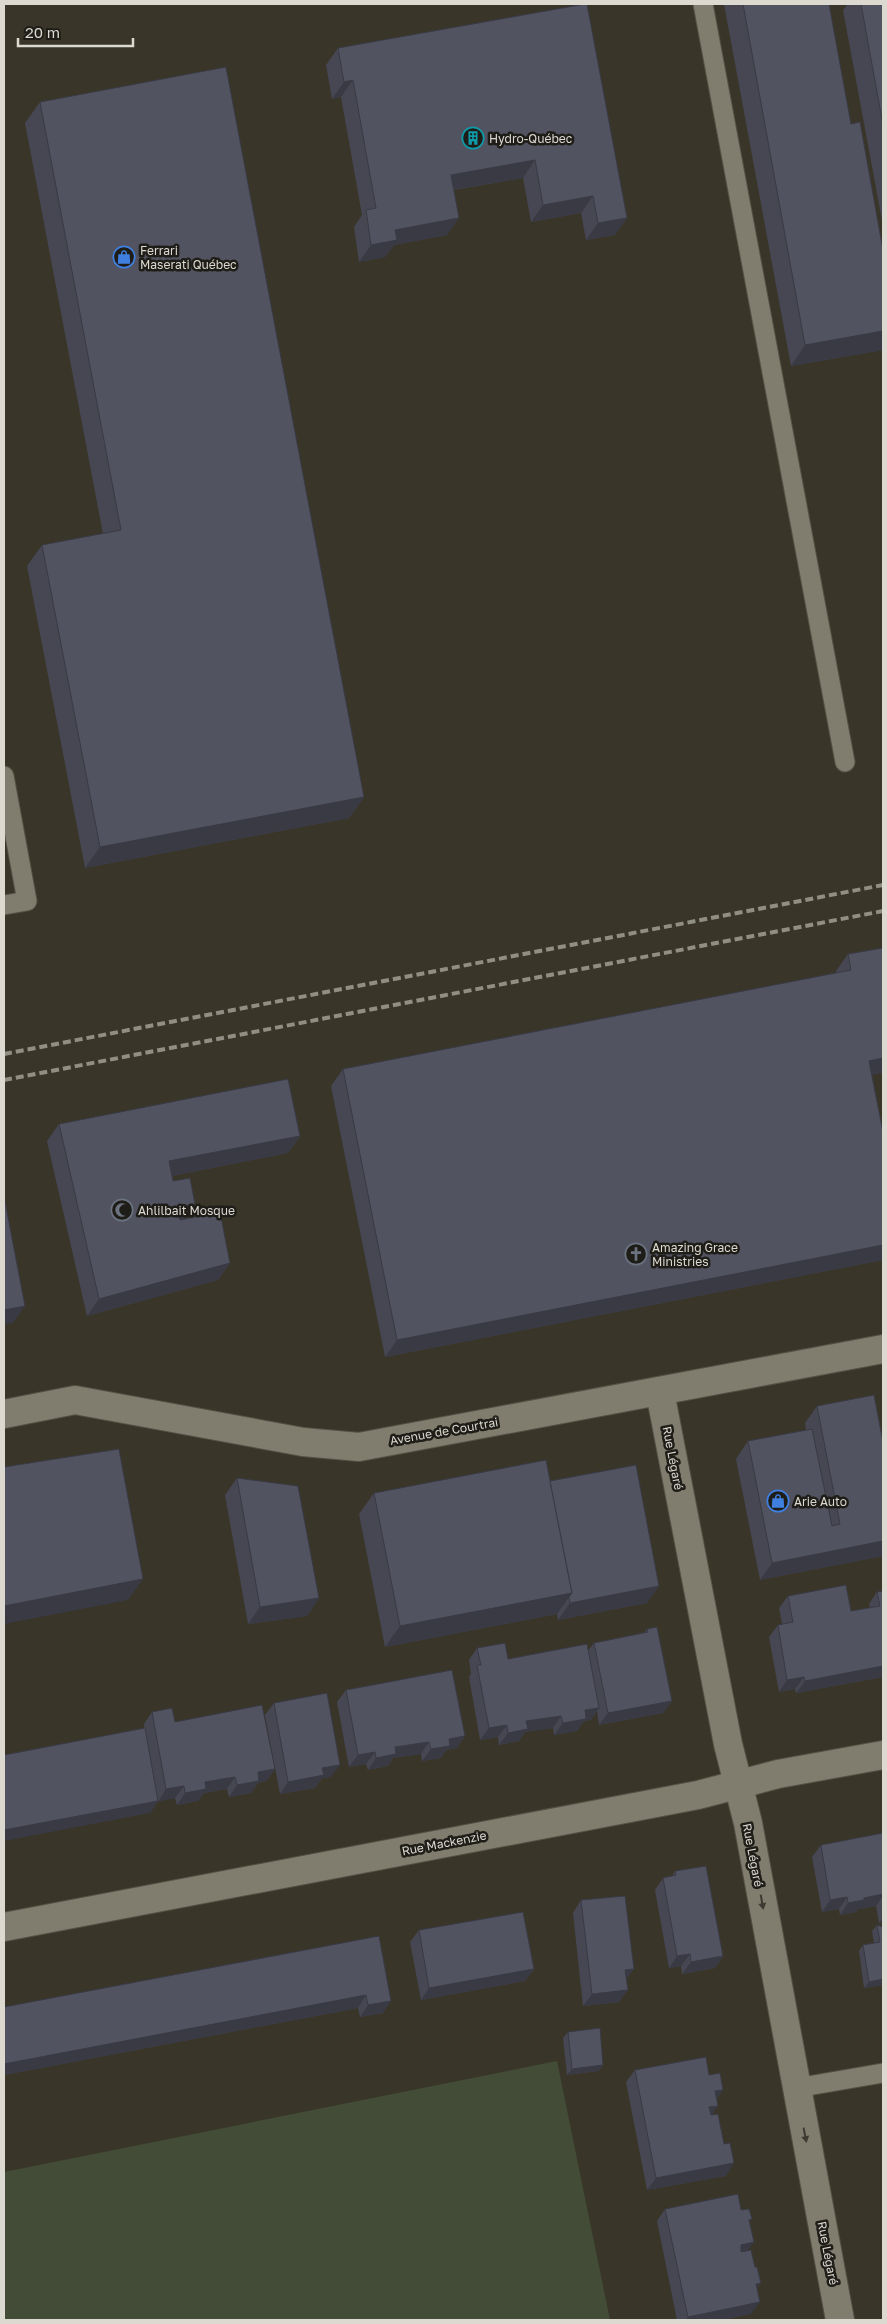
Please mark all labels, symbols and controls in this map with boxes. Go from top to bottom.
scale bar [18,15,132,47]
text: 20 m [25,23,60,41]
building icon: Hydro-Québec [461,126,485,150]
place label: Hydro-Québec [489,131,573,146]
place label: Ferrari Maserati Québec [140,243,237,272]
shop icon: Ferrari Maserati Québec [112,245,136,269]
mosque icon: Ahlilbait Mosque [110,1198,134,1222]
place label: Ahlilbait Mosque [138,1203,235,1218]
place label: Amazing Grace Ministries [652,1240,738,1269]
church icon: Amazing Grace Ministries [624,1242,648,1266]
street label: Avenue de Courtrai [389,1414,499,1448]
street label: Rue Légaré [659,1425,687,1491]
shop icon: Arie Auto [766,1489,790,1513]
place label: Arie Auto [794,1494,847,1509]
street label: Rue Légaré [739,1822,767,1888]
street label: Rue Mackenzie [400,1827,488,1859]
one-way arrow [758,1895,766,1911]
one-way arrow [801,2128,809,2144]
street label: Rue Légaré [814,2220,842,2286]

